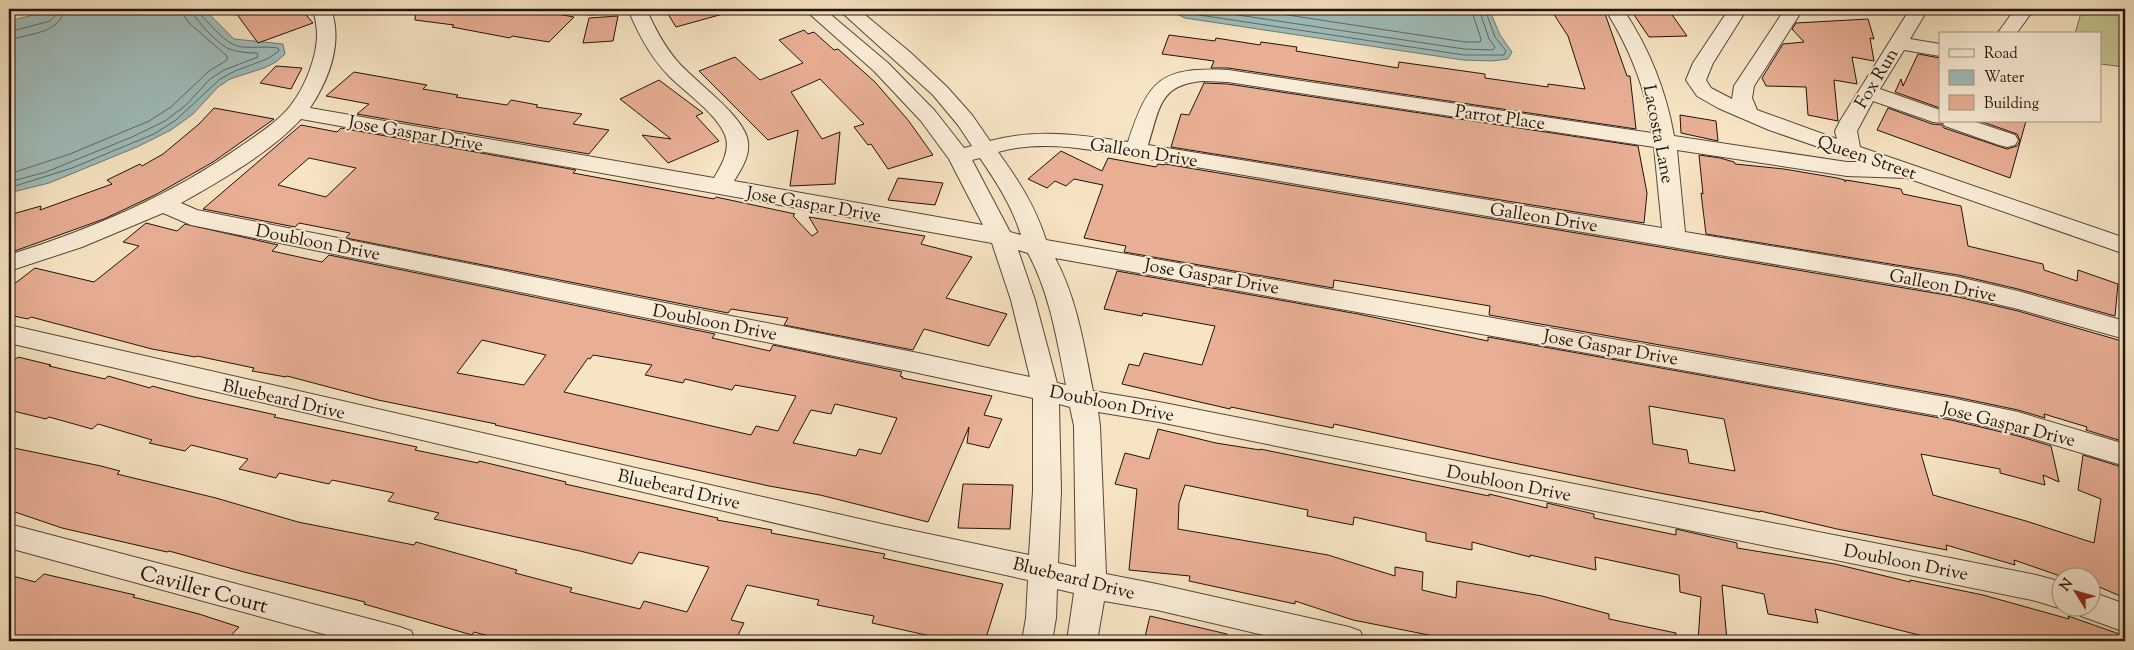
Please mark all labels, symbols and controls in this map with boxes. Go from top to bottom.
legend [1939,32,2102,122]
street label: Fox Run [1849,44,1906,114]
text: Road [1984,44,2018,65]
text: Water [1984,68,2025,89]
street label: Lacosta Lane [1635,83,1679,186]
text: Building [1984,94,2039,115]
street label: Parrot Place [1453,100,1547,138]
street label: Jose Gaspar Drive [345,110,485,160]
street label: Queen Street [1813,130,1919,188]
street label: Galleon Drive [1088,133,1200,175]
street label: Jose Gaspar Drive [743,181,883,231]
street label: Galleon Drive [1488,198,1600,240]
street label: Doubloon Drive [253,219,382,269]
street label: Jose Gaspar Drive [1141,253,1281,303]
street label: Galleon Drive [1887,264,1999,310]
street label: Doubloon Drive [650,299,779,349]
street label: Jose Gaspar Drive [1540,324,1680,374]
street label: Bluebeard Drive [220,374,347,428]
street label: Doubloon Drive [1047,380,1176,430]
street label: Jose Gaspar Drive [1938,397,2078,455]
street label: Doubloon Drive [1444,460,1573,510]
street label: Bluebeard Drive [615,464,742,518]
street label: Doubloon Drive [1841,539,1970,589]
street label: Bluebeard Drive [1010,552,1137,608]
street label: Caviller Court [136,559,271,622]
north arrow [2052,568,2102,618]
text: N [2056,575,2079,596]

